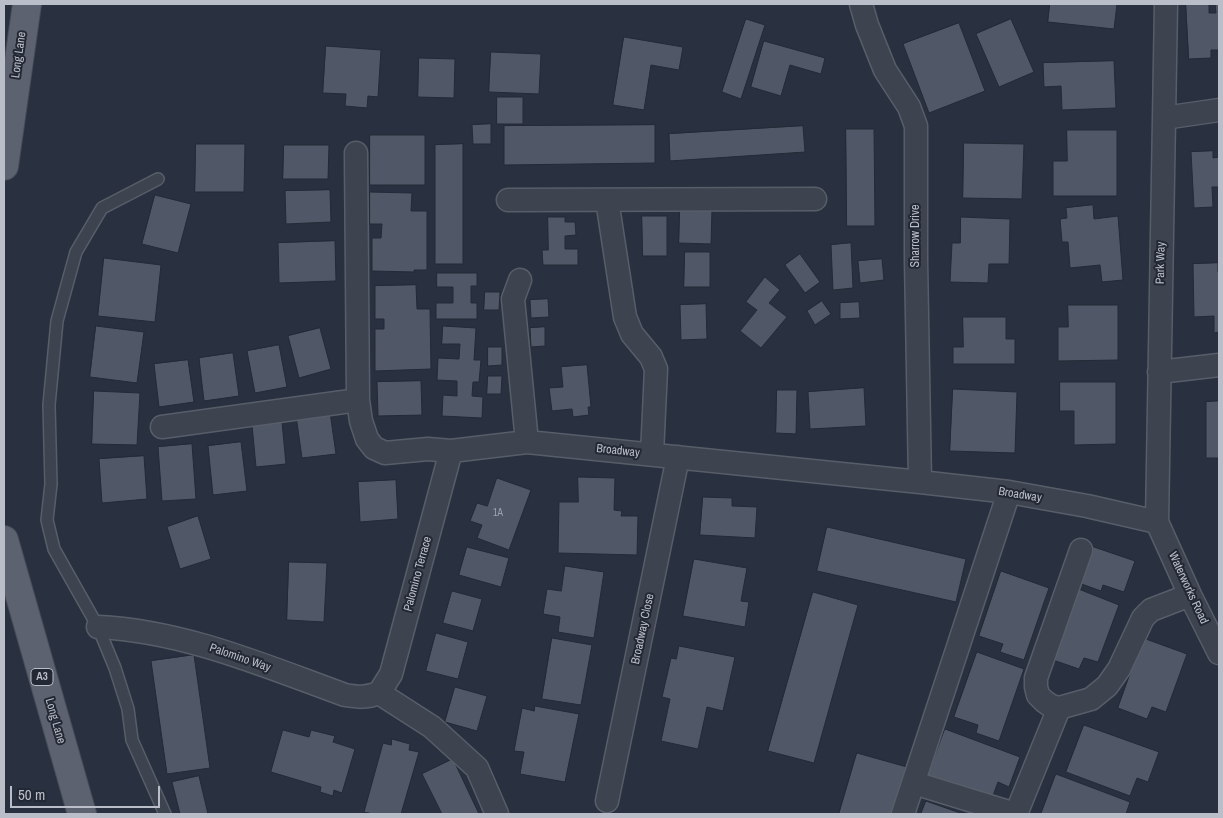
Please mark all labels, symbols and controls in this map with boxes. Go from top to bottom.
street label: Long Lane [9,31,29,79]
street label: Sharrow Drive [909,205,923,267]
street label: Park Way [1153,242,1169,284]
street label: Broadway [595,442,641,460]
street label: Broadway [997,484,1043,506]
house number: 1A [493,507,503,519]
street label: Palomino Terrace [401,535,435,613]
street label: Waterworks Road [1165,550,1211,626]
street label: Broadway Close [629,592,657,666]
street label: Palomino Way [208,641,272,675]
road number: A3 [31,669,53,686]
street label: Long Lane [42,697,68,745]
scale bar [12,776,162,808]
text: 50 m [18,784,45,805]

